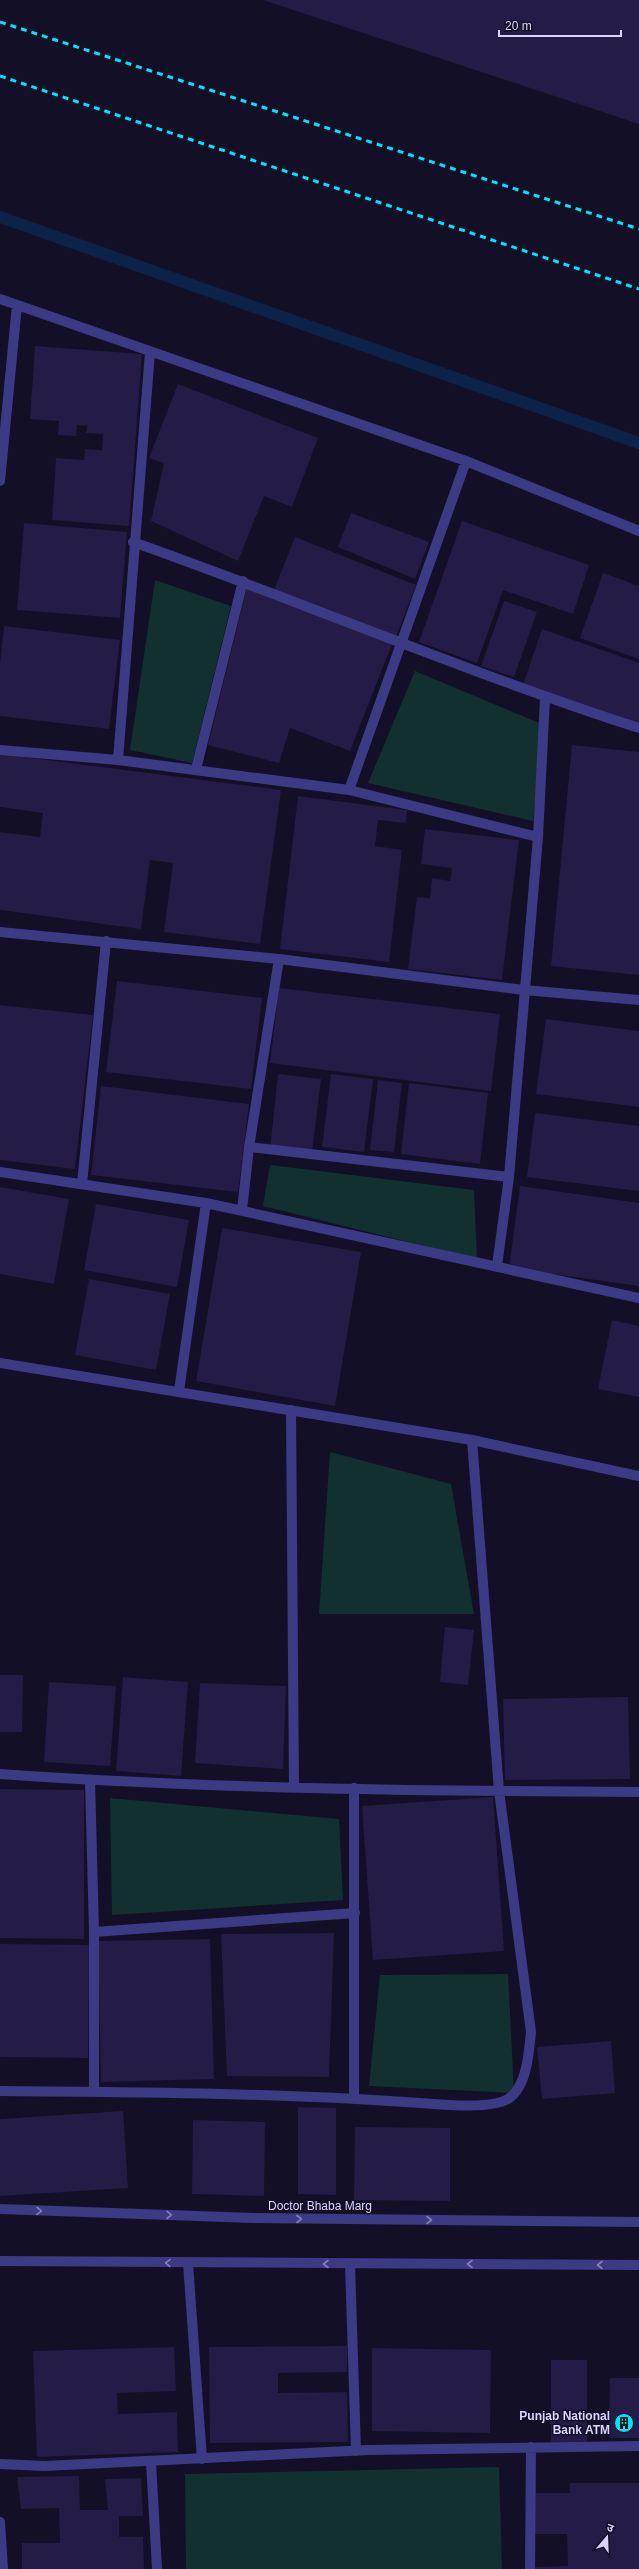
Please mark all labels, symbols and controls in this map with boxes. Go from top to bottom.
scale bar [499,12,621,38]
text: 20 m [505,19,532,33]
street label: Doctor Bhaba Marg [268,2199,372,2213]
one-way arrow [36,2206,42,2215]
one-way arrow [166,2211,172,2220]
one-way arrow [296,2215,302,2223]
one-way arrow [426,2216,432,2224]
one-way arrow [165,2259,171,2267]
one-way arrow [323,2260,329,2268]
one-way arrow [467,2260,473,2268]
one-way arrow [597,2261,603,2269]
place label: Punjab National Bank ATM [519,2409,610,2437]
building icon: Punjab National Bank ATM [613,2412,635,2434]
north arrow [587,2517,627,2557]
text: उ [605,2521,616,2534]

